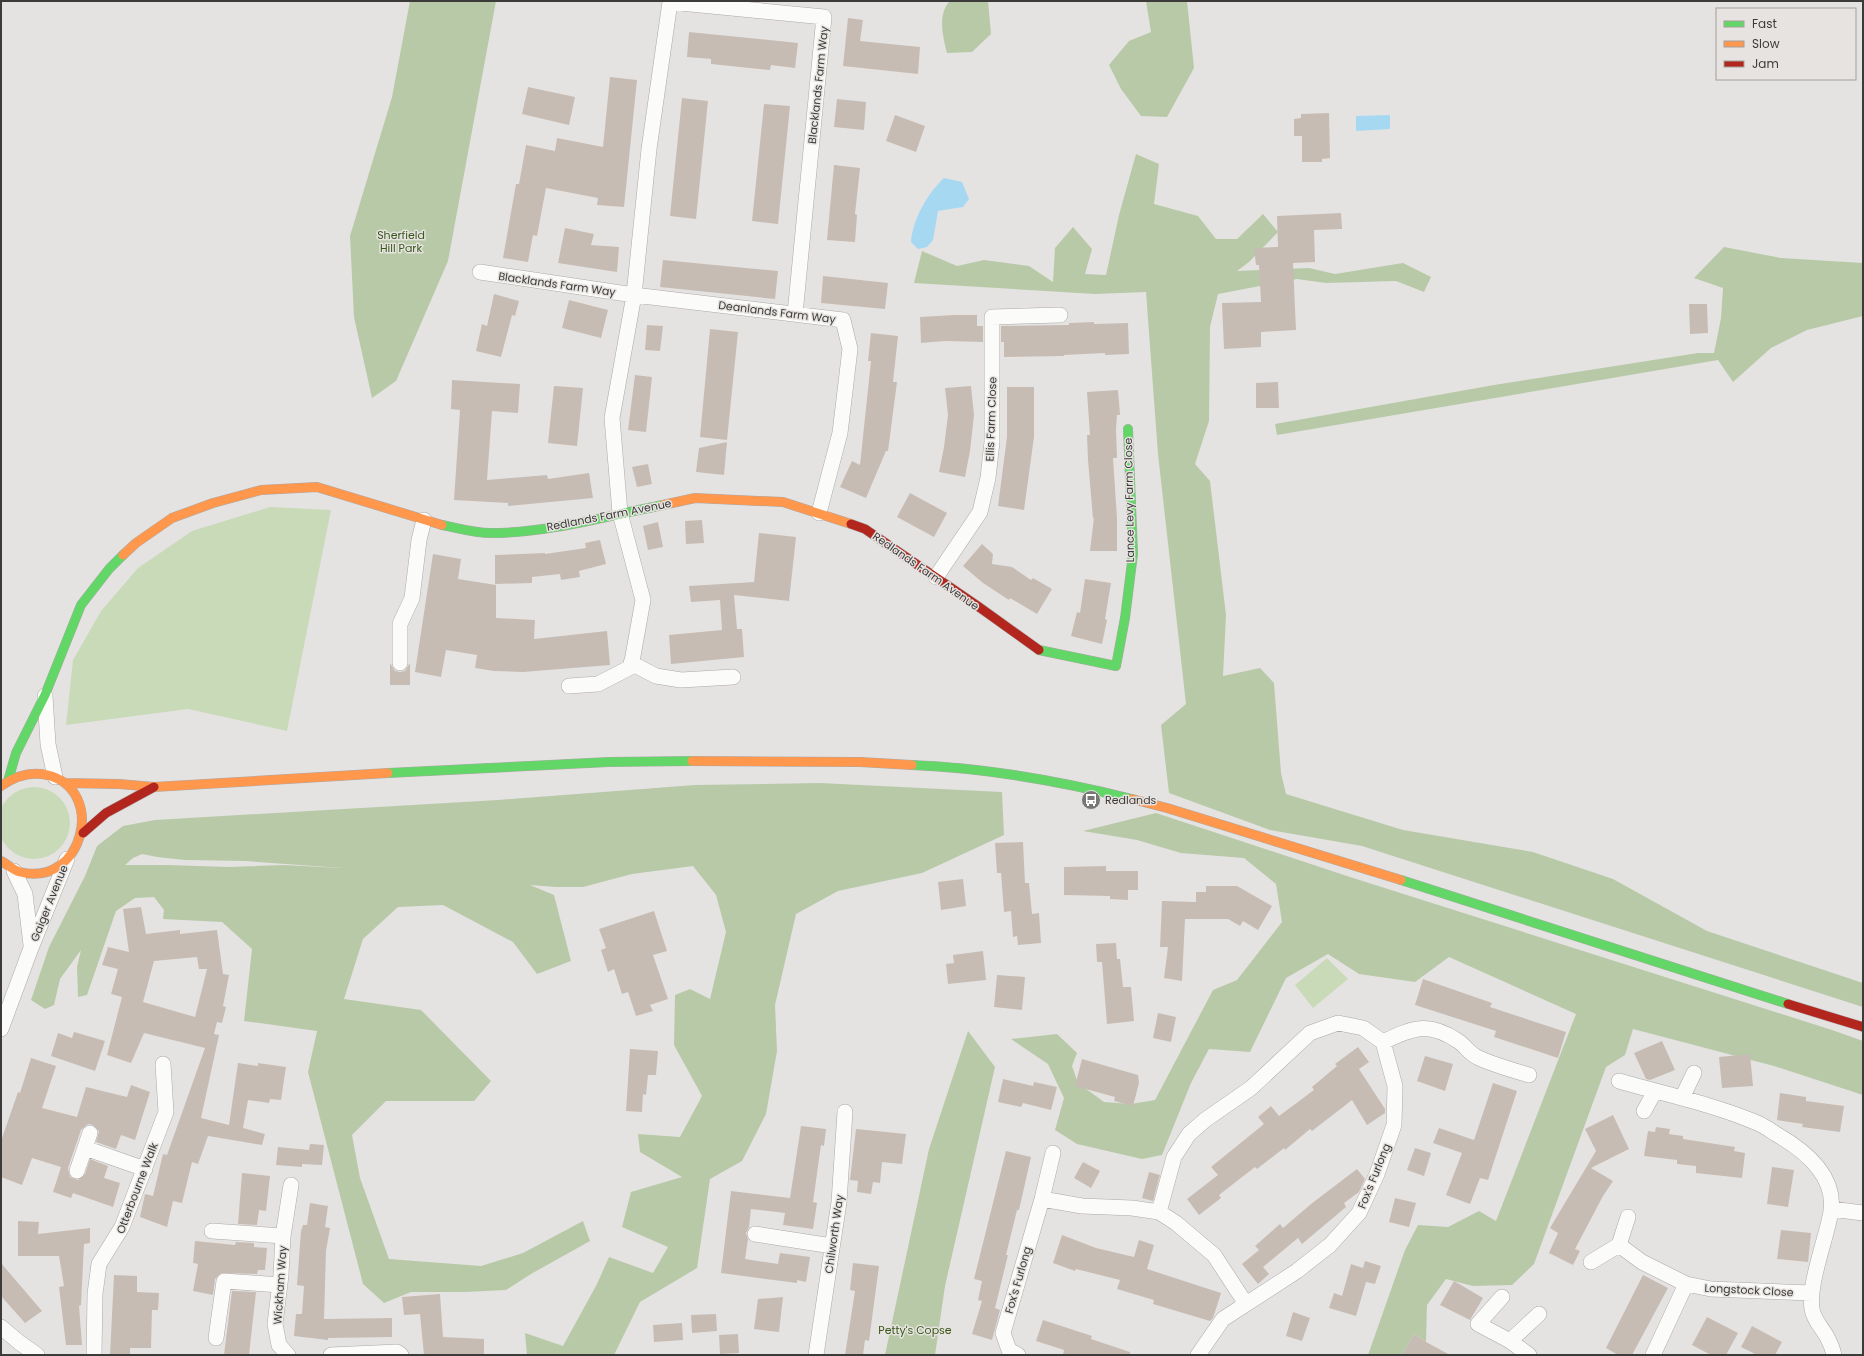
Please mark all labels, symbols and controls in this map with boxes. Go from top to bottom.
legend [1716,8,1856,80]
text: Fast [1752,15,1777,32]
street label: Blacklands Farm Way [804,25,832,145]
text: Slow [1752,35,1780,52]
text: Jam [1752,55,1779,72]
park label: Sherfield Hill Park [377,227,425,256]
street label: Blacklands Farm Way [497,268,617,300]
street label: Deanlands Farm Way [717,297,837,327]
street label: Ellis Farm Close [982,376,1000,462]
street label: Lance Levy Farm Close [1120,437,1138,562]
street label: Redlands Farm Avenue [545,495,673,535]
street label: Redlands Farm Avenue [869,528,983,614]
bus stop icon: Redlands [1080,789,1102,811]
place label: Redlands [1105,792,1157,808]
street label: Gaiger Avenue [26,862,72,944]
street label: Otterbourne Walk [112,1140,162,1236]
street label: Fox's Furlong [1354,1141,1394,1211]
street label: Chilworth Way [821,1193,848,1274]
street label: Wickham Way [269,1244,291,1325]
street label: Fox's Furlong [1001,1245,1035,1315]
street label: Longstock Close [1704,1280,1794,1300]
park label: Petty's Copse [878,1322,952,1338]

